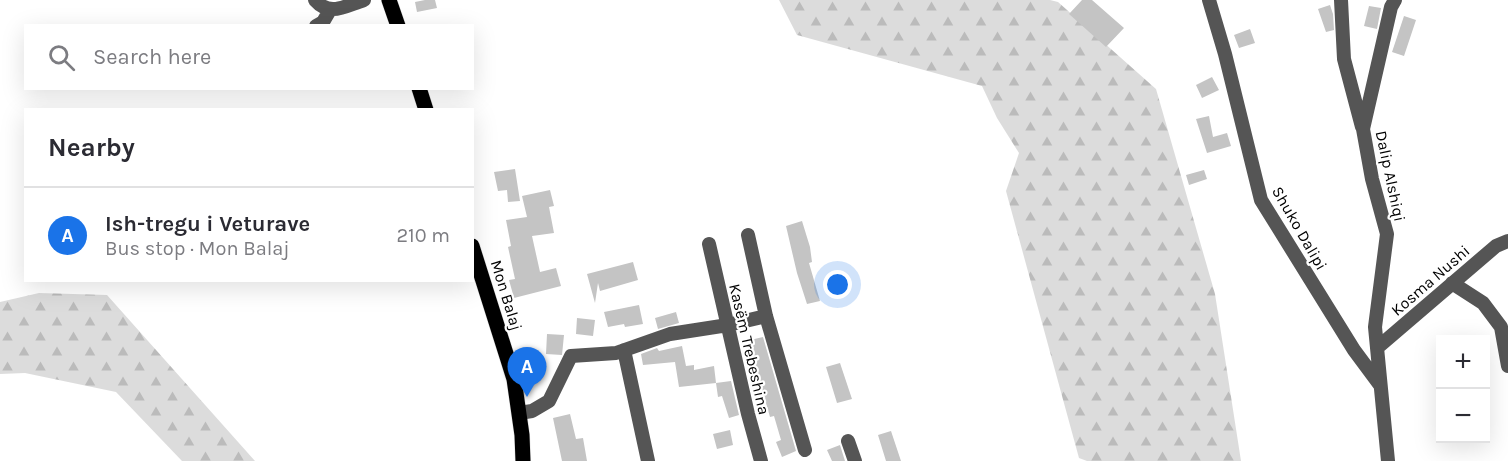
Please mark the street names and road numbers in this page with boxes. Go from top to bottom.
street label: Dalip Alshiqi [1372,129,1409,223]
street label: Shuko Dalipi [1268,183,1331,273]
street label: Kosma Nushi [1387,241,1474,320]
street label: Mon Balaj [487,258,526,333]
street label: Kasëm Trebeshina [725,282,774,416]

